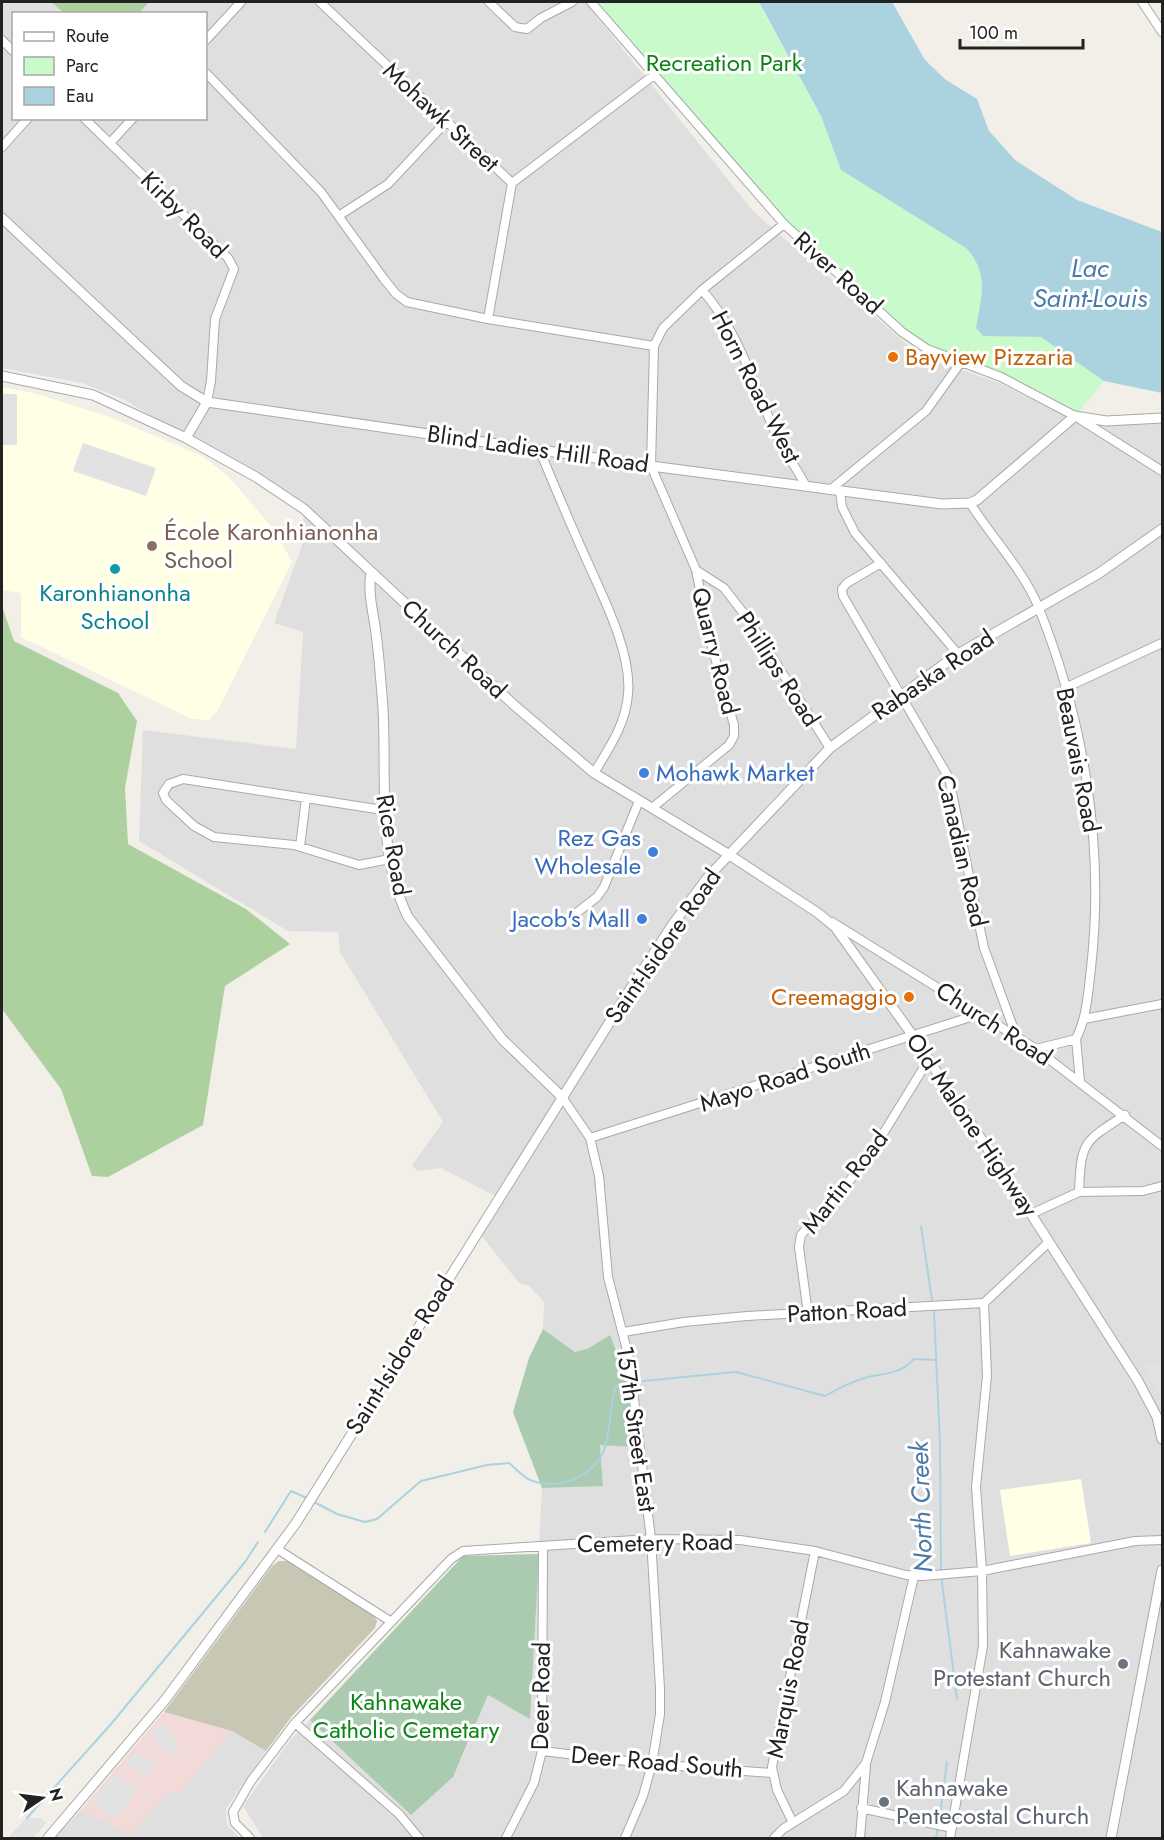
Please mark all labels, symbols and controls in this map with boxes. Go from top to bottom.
legend [12,12,207,120]
scale bar [960,12,1083,50]
text: 100 m [969,20,1018,46]
text: Route [66,23,109,49]
park label: Recreation Park [646,45,803,80]
text: Parc [66,53,99,79]
street label: Mohawk Street [375,53,508,180]
text: Eau [66,83,94,109]
street label: Kirby Road [133,163,236,266]
street label: River Road [786,223,891,322]
water label: Lac Saint-Louis [1033,249,1148,317]
street label: Horn Road West [703,304,810,469]
place label: Bayview Pizzaria [905,339,1073,374]
marker: Bayview Pizzaria [886,350,900,364]
street label: Blind Ladies Hill Road [425,416,651,481]
place label: École Karonhianonha School [164,514,378,577]
marker: École Karonhianonha School [145,539,159,553]
marker: Karonhianonha School [108,562,122,576]
place label: Karonhianonha School [39,575,191,638]
street label: Quarry Road [683,584,748,718]
street label: Church Road [394,591,515,707]
street label: Phillips Road [728,604,829,733]
street label: Rabaska Road [865,621,1001,729]
street label: Beauvais Road [1047,684,1110,835]
place label: Mohawk Market [656,755,814,790]
marker: Mohawk Market [637,766,651,780]
street label: Canadian Road [928,771,997,930]
street label: Rice Road [367,791,420,898]
place label: Rez Gas Wholesale [535,820,641,883]
marker: Rez Gas Wholesale [646,845,660,859]
street label: Saint-Isidore Road [596,861,729,1030]
place label: Jacob's Mall [509,901,630,936]
marker: Jacob's Mall [635,912,649,926]
street label: Church Road [929,973,1059,1074]
place label: Creemaggio [771,979,897,1014]
marker: Creemaggio [902,990,916,1004]
street label: Old Malone Highway [898,1026,1047,1224]
street label: Mayo Road South [695,1032,875,1121]
street label: Martin Road [793,1123,896,1241]
street label: Saint-Isidore Road [336,1268,463,1441]
street label: Patton Road [786,1290,908,1331]
street label: 157th Street East [608,1344,665,1514]
water label: North Creek [900,1439,942,1574]
street label: Cemetery Road [576,1524,734,1561]
street label: Marquis Road [757,1617,818,1761]
place label: Kahnawake Protestant Church [933,1632,1111,1695]
street label: Deer Road [522,1642,559,1750]
marker: Kahnawake Protestant Church [1116,1657,1130,1671]
park label: Kahnawake Catholic Cemetary [313,1684,500,1747]
street label: Deer Road South [570,1737,745,1786]
north arrow [12,1768,72,1828]
place label: Kahnawake Pentecostal Church [896,1770,1089,1833]
text: N [43,1786,69,1803]
marker: Kahnawake Pentecostal Church [877,1795,891,1809]

